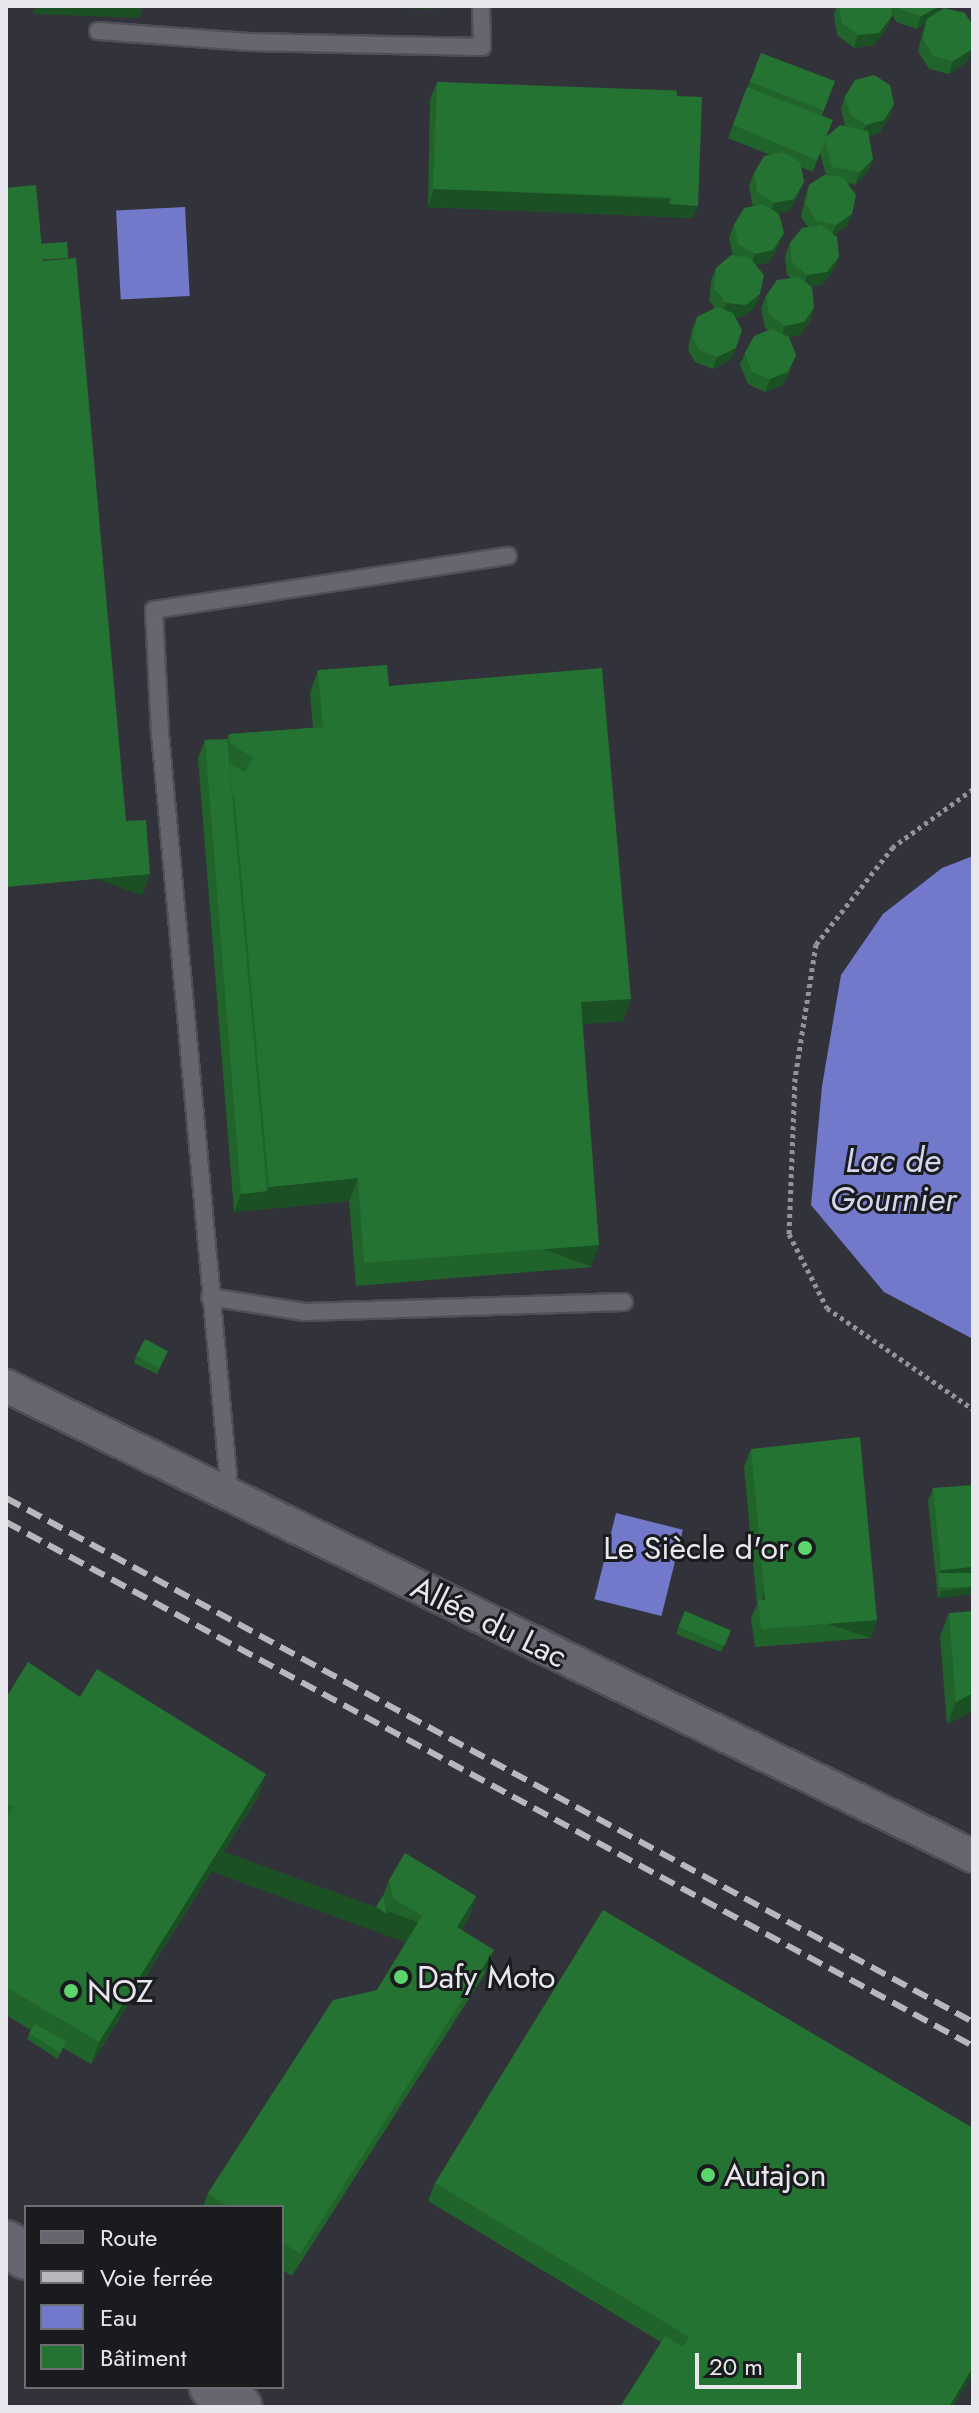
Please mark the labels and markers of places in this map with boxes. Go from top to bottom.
place label: Le Siècle d'or [603,1529,789,1567]
marker: Le Siècle d'or [796,1539,814,1557]
place label: Dafy Moto [417,1958,556,1996]
marker: Dafy Moto [392,1968,410,1986]
place label: NOZ [87,1972,154,2010]
marker: NOZ [62,1982,80,2000]
place label: Autajon [724,2156,827,2194]
marker: Autajon [699,2166,717,2184]

